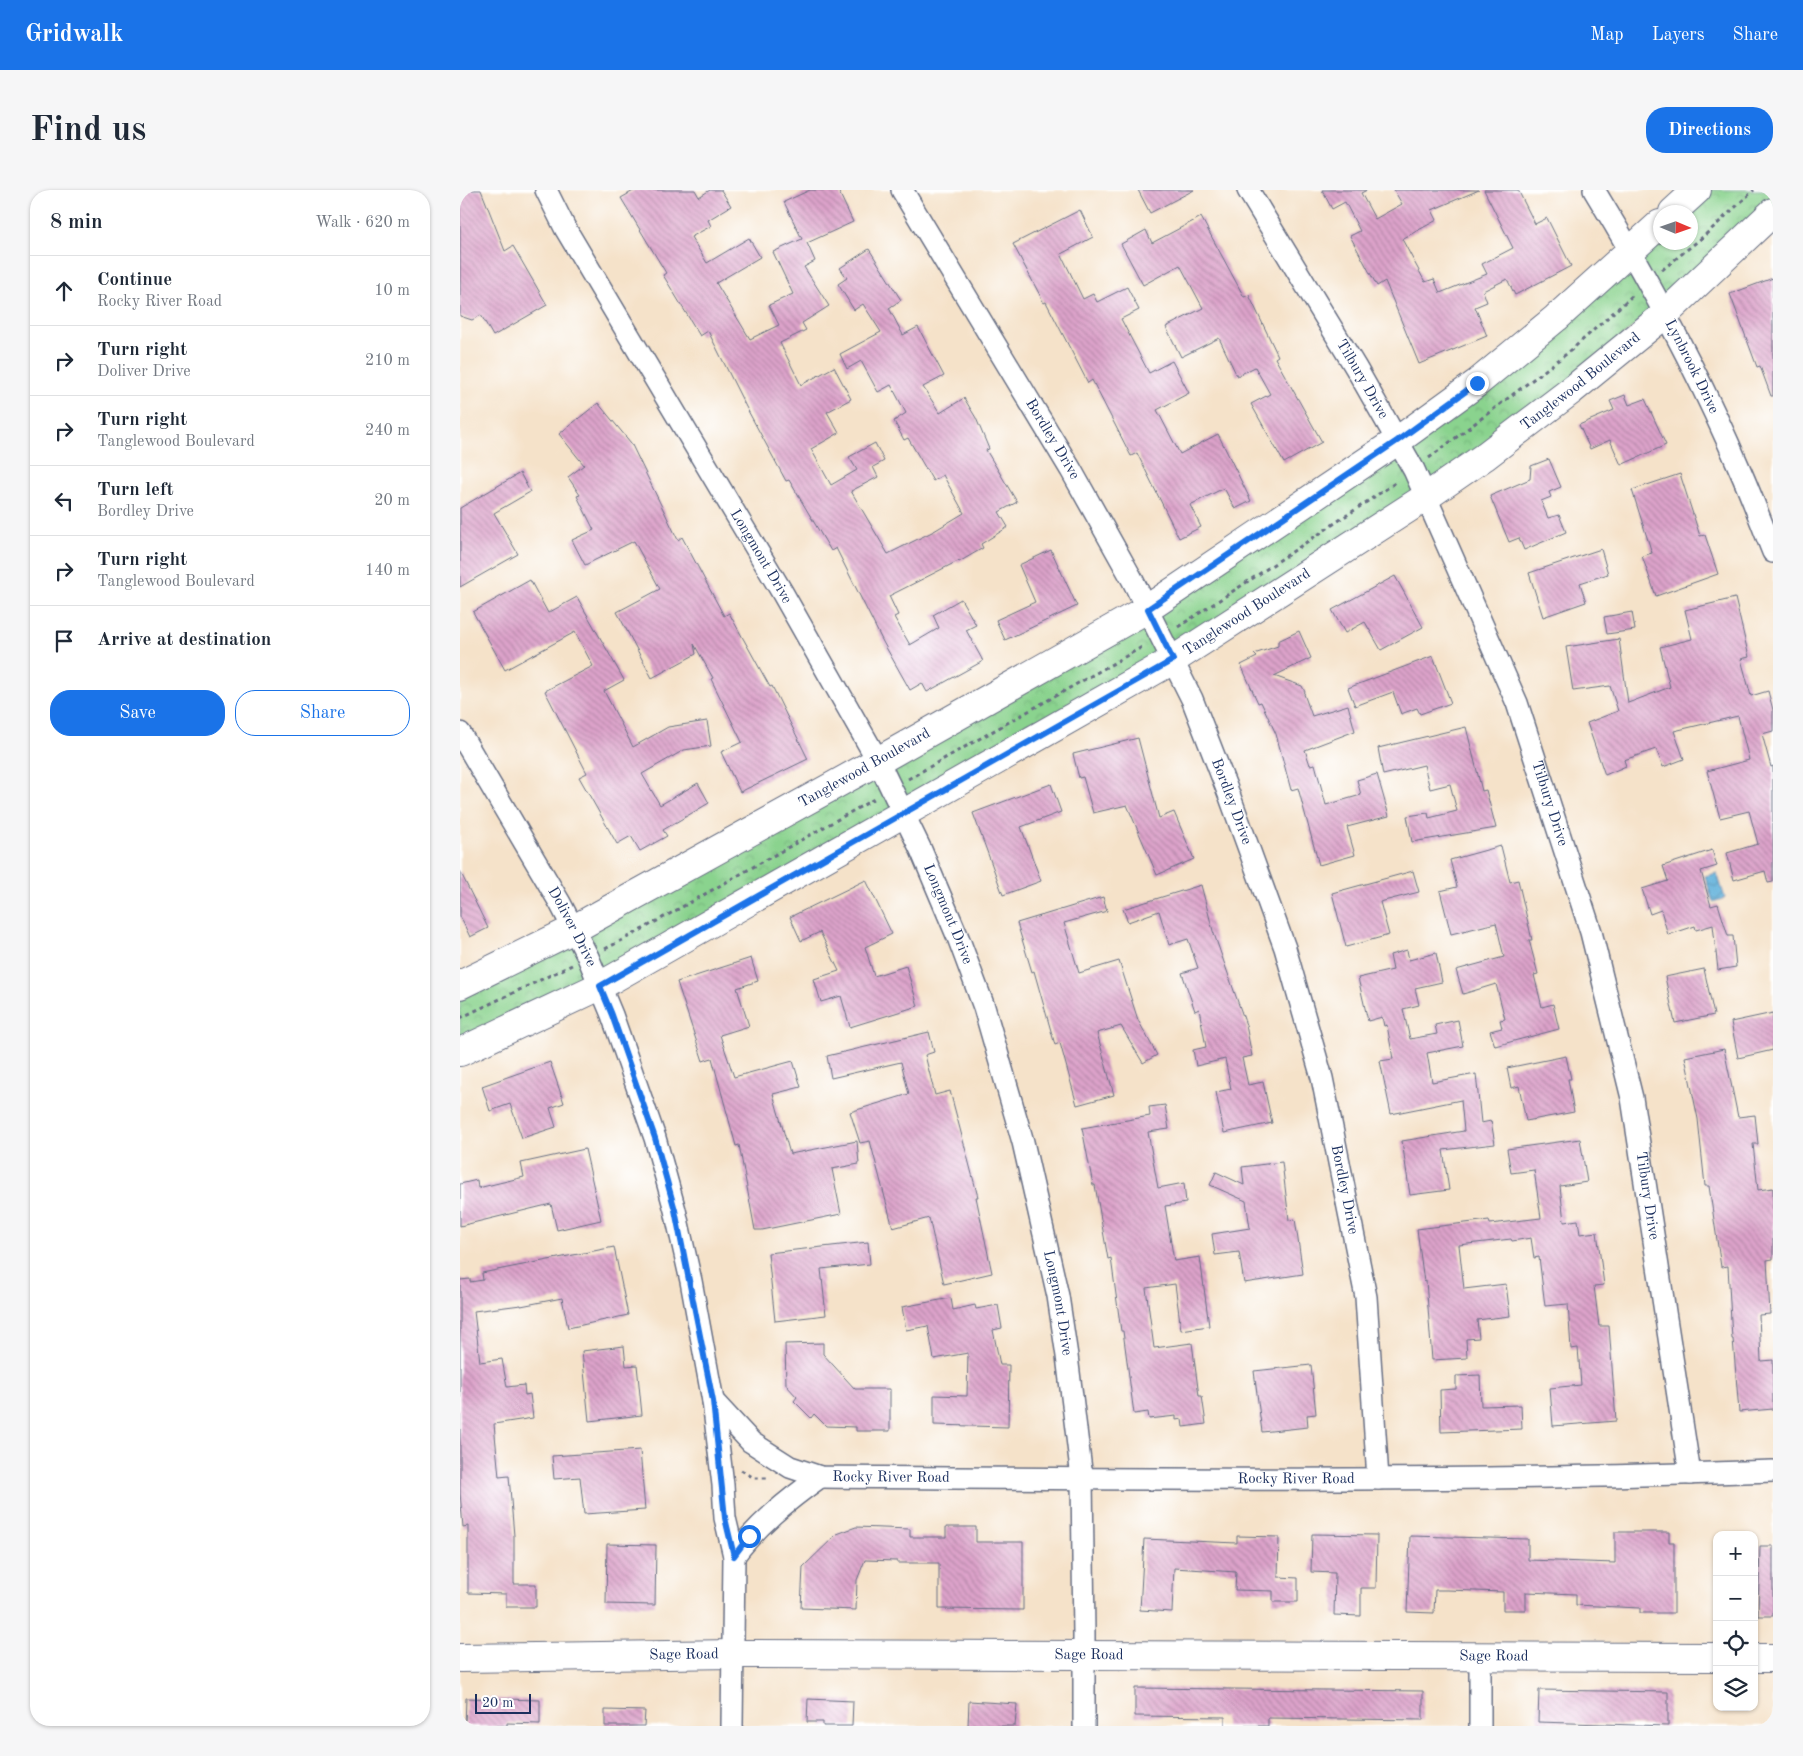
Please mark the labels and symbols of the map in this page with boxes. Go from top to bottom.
north arrow [1653,205,1698,250]
street label: Lynbrook Drive [1662,317,1721,416]
street label: Tanglewood Boulevard [1518,330,1644,434]
street label: Tilbury Drive [1333,337,1391,422]
route end [1466,372,1489,395]
street label: Bordley Drive [1022,396,1082,482]
street label: Longmont Drive [727,507,795,606]
street label: Tanglewood Boulevard [1181,566,1313,659]
street label: Tanglewood Boulevard [796,726,933,811]
street label: Bordley Drive [1208,756,1254,847]
street label: Tilbury Drive [1529,759,1570,848]
street label: Longmont Drive [920,862,975,966]
street label: Doliver Drive [545,884,599,969]
street label: Bordley Drive [1328,1144,1361,1236]
street label: Tilbury Drive [1633,1151,1661,1241]
street label: Longmont Drive [1040,1249,1074,1357]
street label: Rocky River Road [832,1470,950,1485]
street label: Rocky River Road [1237,1472,1355,1487]
route start [738,1525,761,1548]
street label: Sage Road [649,1647,719,1663]
street label: Sage Road [1054,1647,1124,1663]
street label: Sage Road [1459,1649,1529,1664]
scale bar [475,1691,531,1714]

